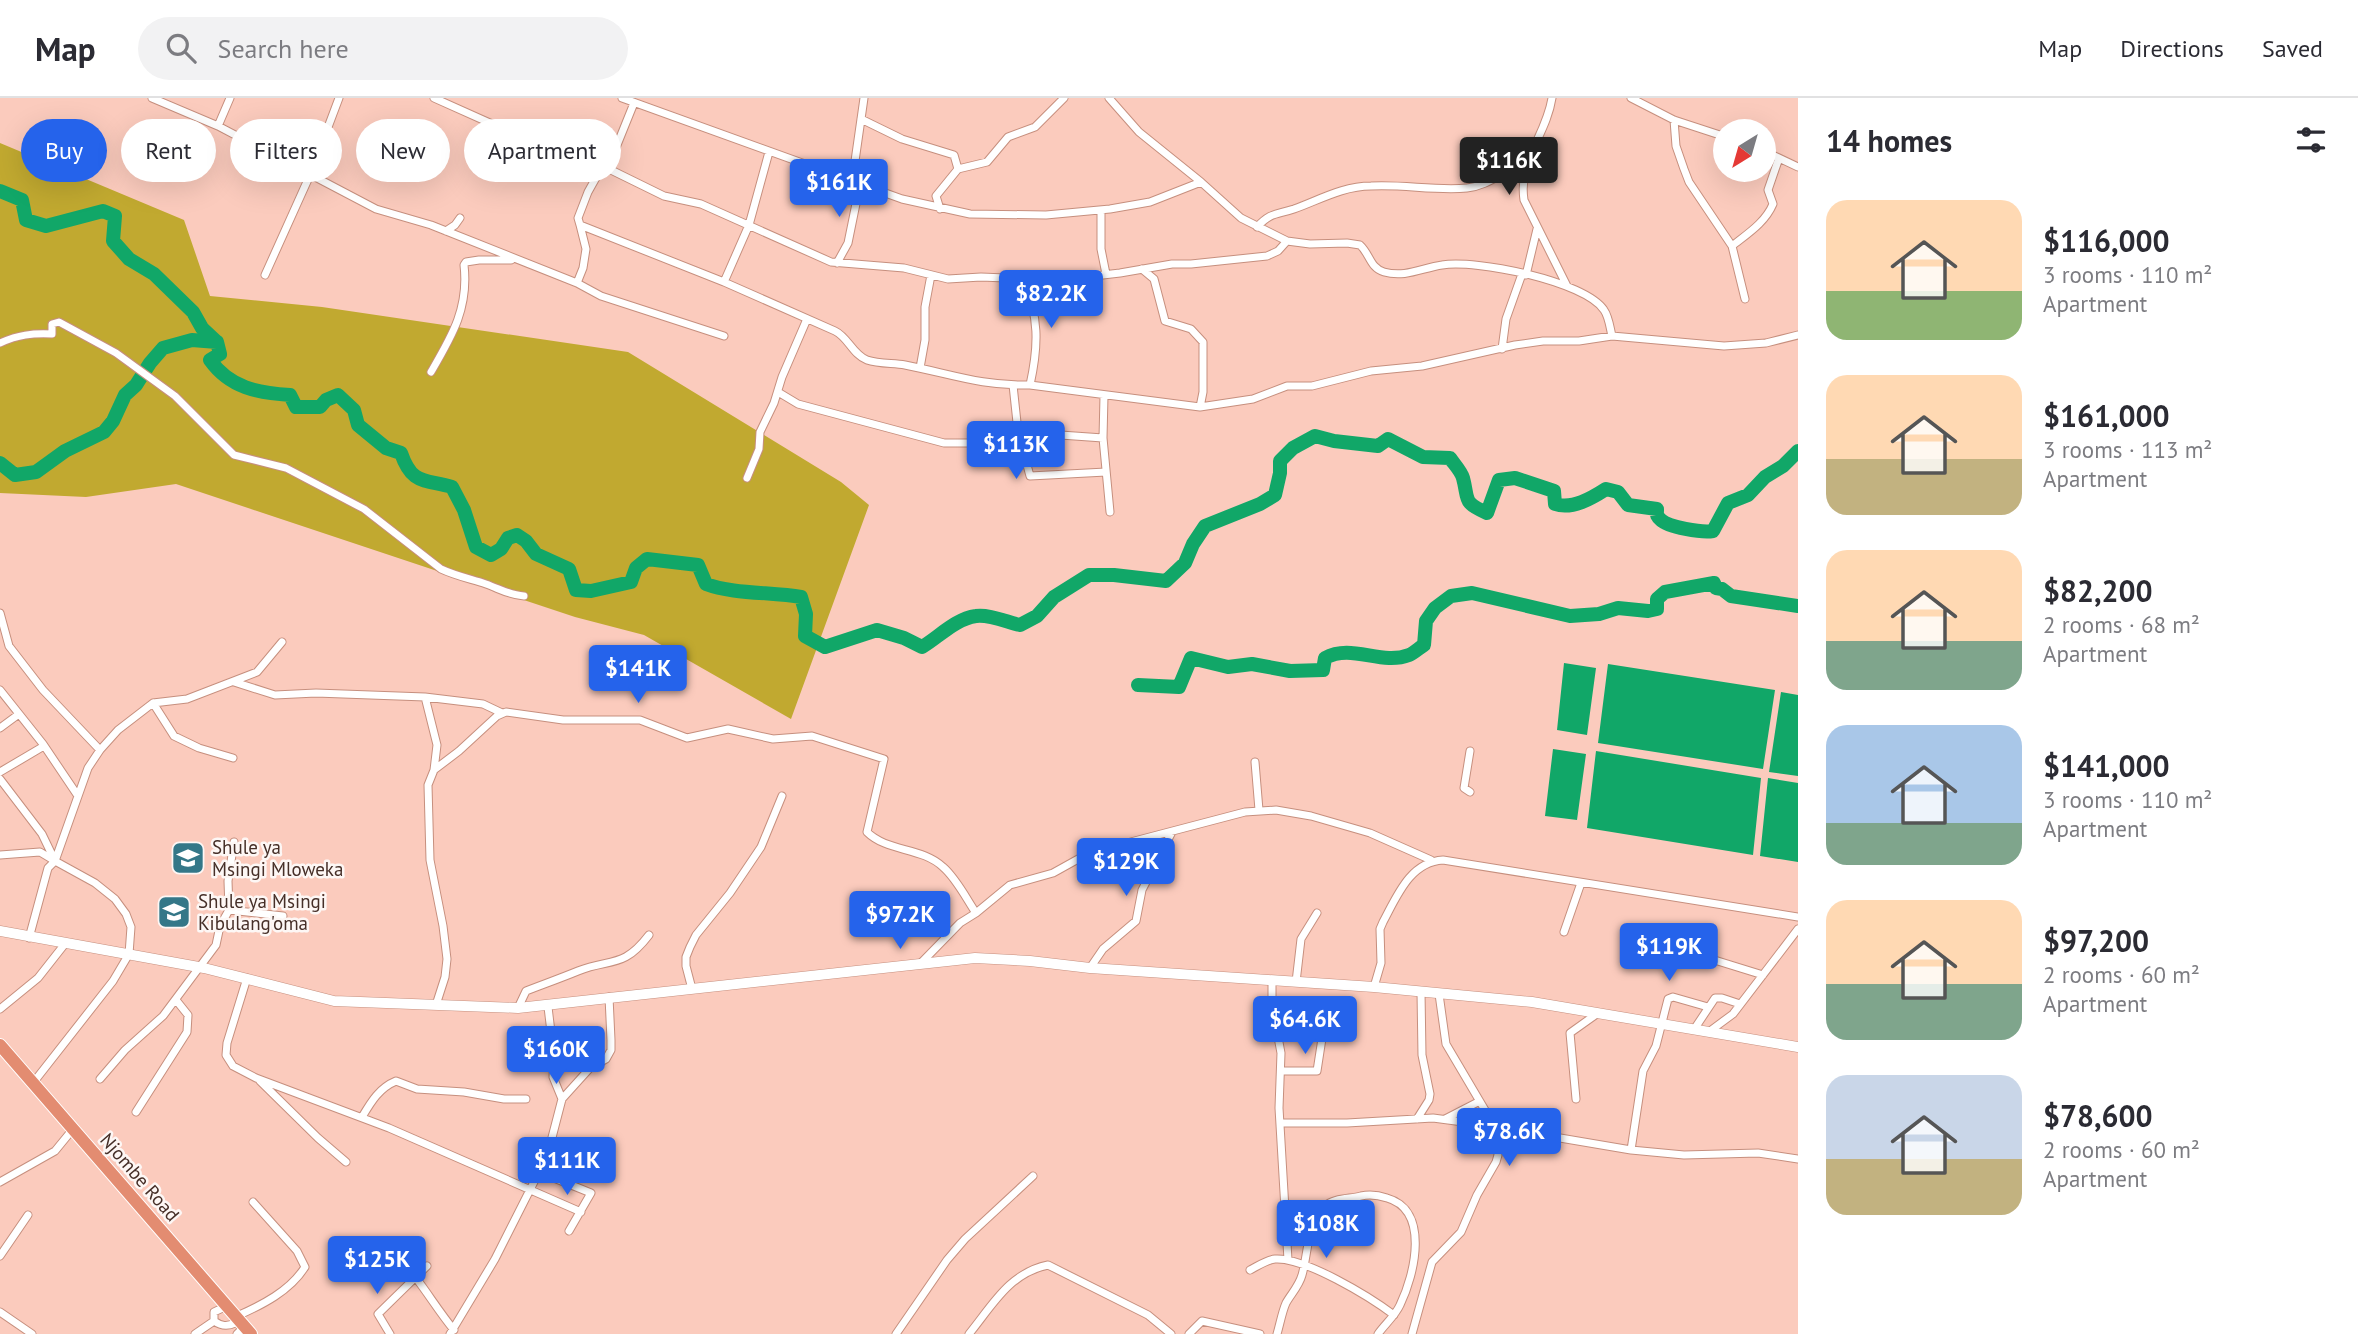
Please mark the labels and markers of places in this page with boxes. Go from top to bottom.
pin: $116K [1460,138,1558,197]
pin: $161K [790,159,888,219]
pin: $82.2K [994,271,1108,330]
pin: $113K [967,422,1065,481]
pin: $141K [589,646,687,705]
place label: Shule ya Msingi Mloweka [212,835,343,881]
pin: $129K [1077,838,1175,898]
school or university icon: Shule ya Msingi Mloweka [169,839,207,877]
place label: Shule ya Msingi Kibulang'oma [198,889,326,935]
pin: $97.2K [843,892,957,951]
school or university icon: Shule ya Msingi Kibulang'oma [155,893,193,931]
pin: $119K [1620,924,1718,983]
pin: $64.6K [1248,996,1362,1056]
pin: $160K [507,1026,605,1086]
pin: $78.6K [1452,1108,1566,1168]
pin: $111K [518,1138,616,1197]
pin: $108K [1277,1200,1375,1260]
pin: $125K [328,1236,426,1296]

